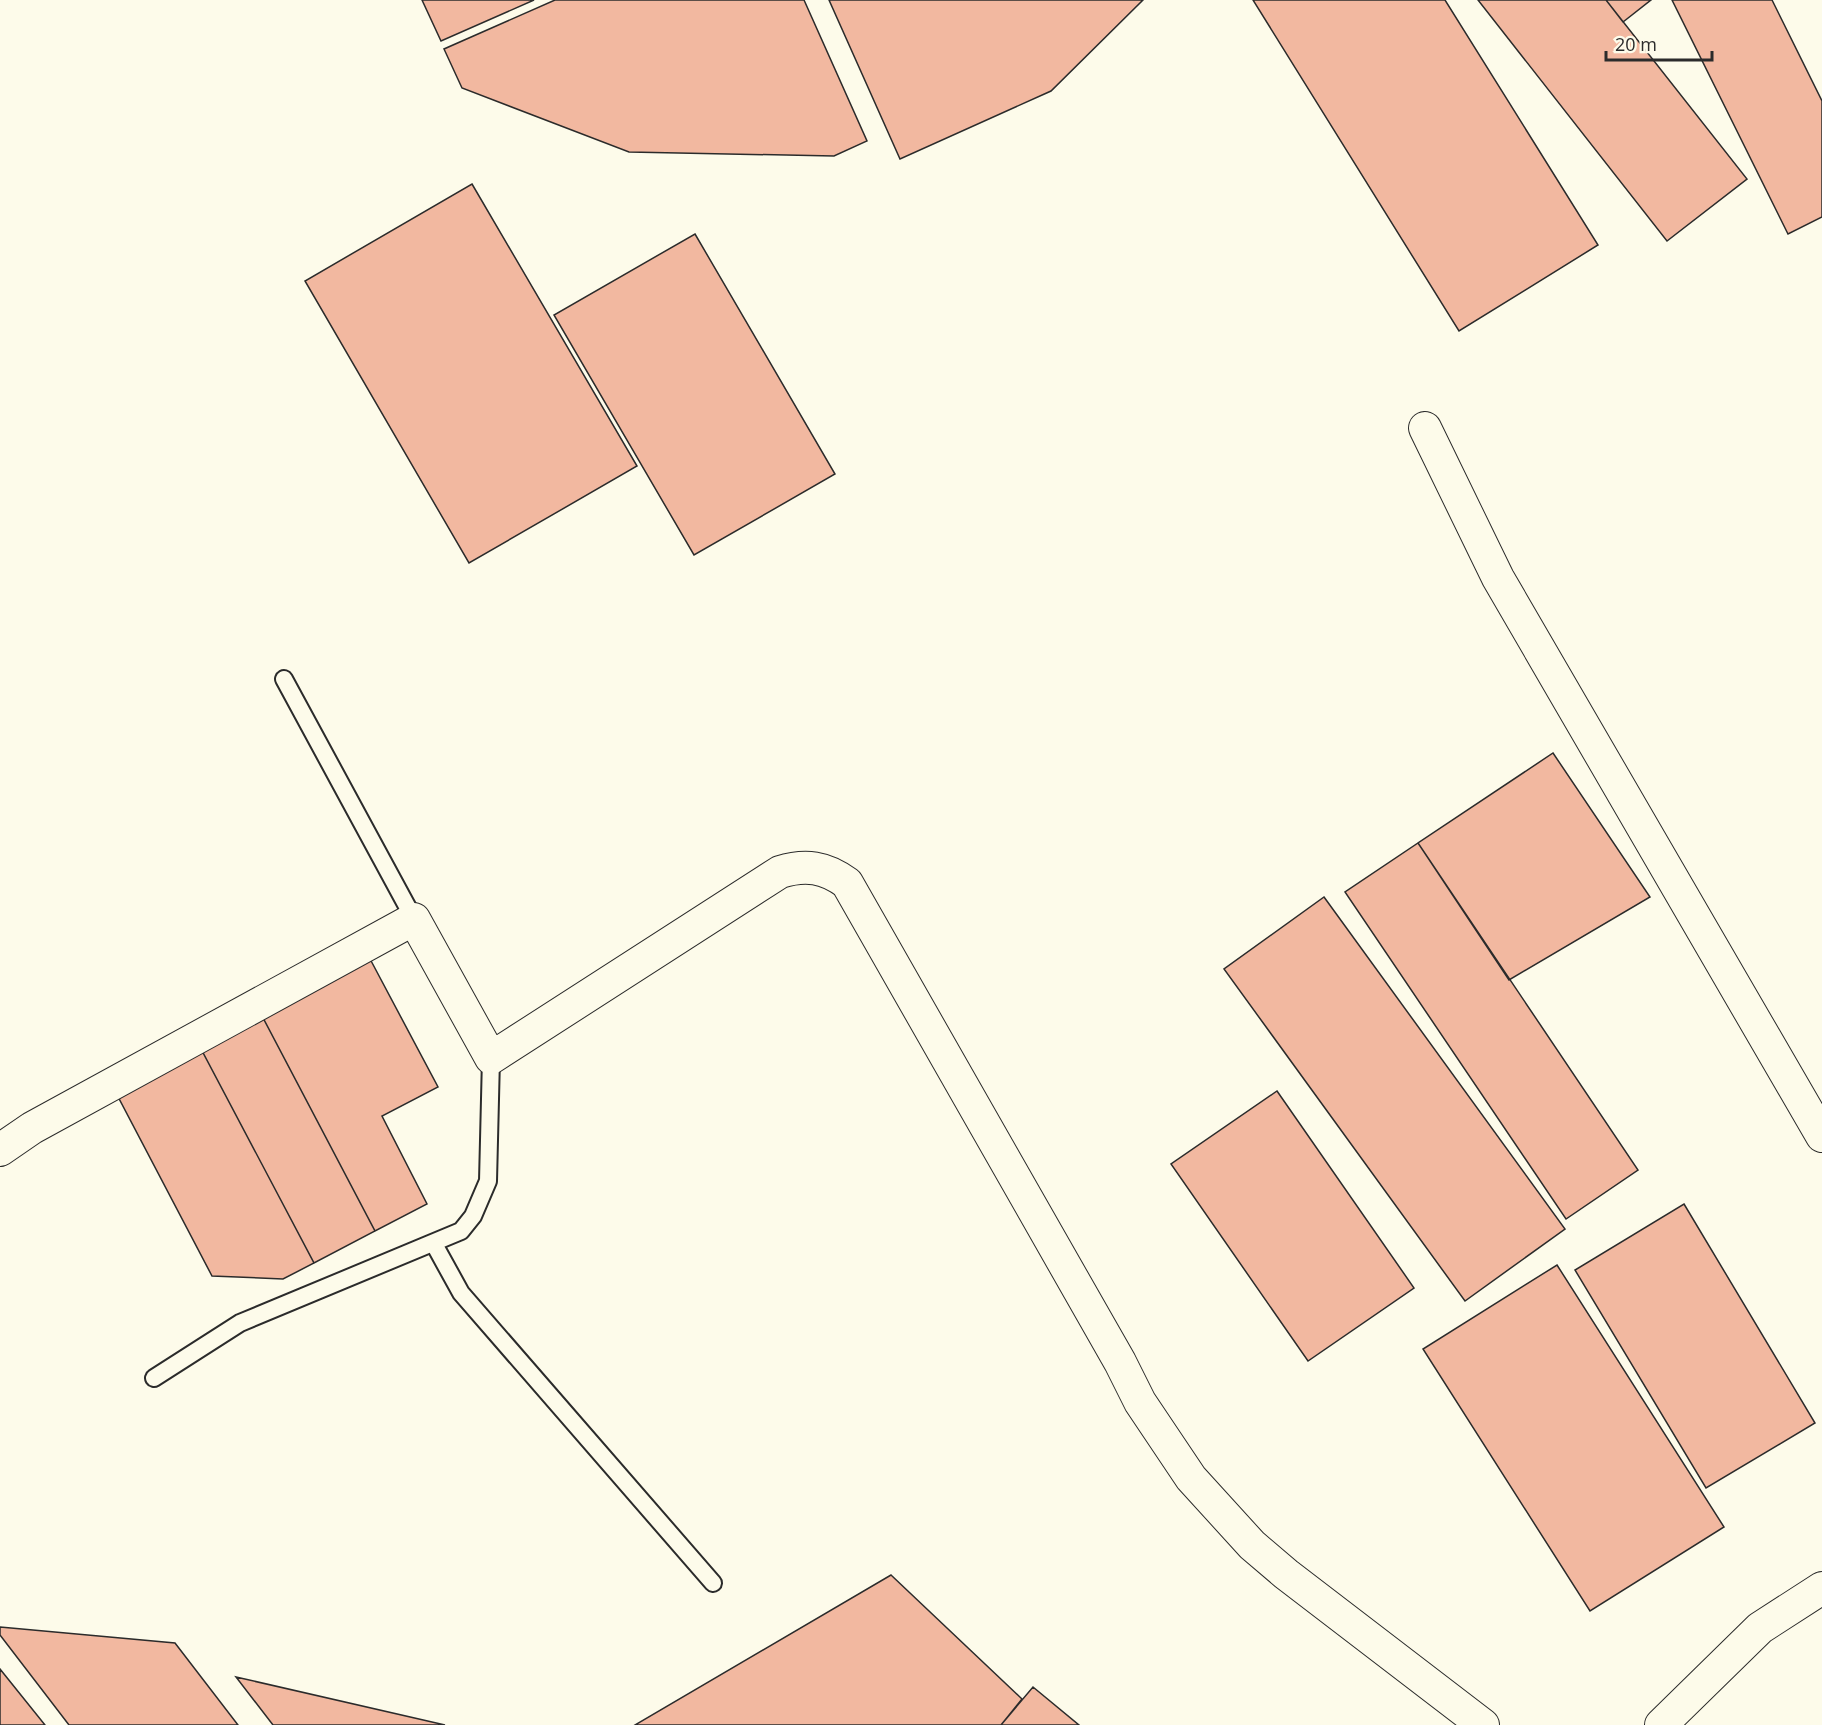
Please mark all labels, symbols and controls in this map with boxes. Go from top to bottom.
scale bar [1606,24,1712,62]
text: 20 m [1615,32,1657,56]

